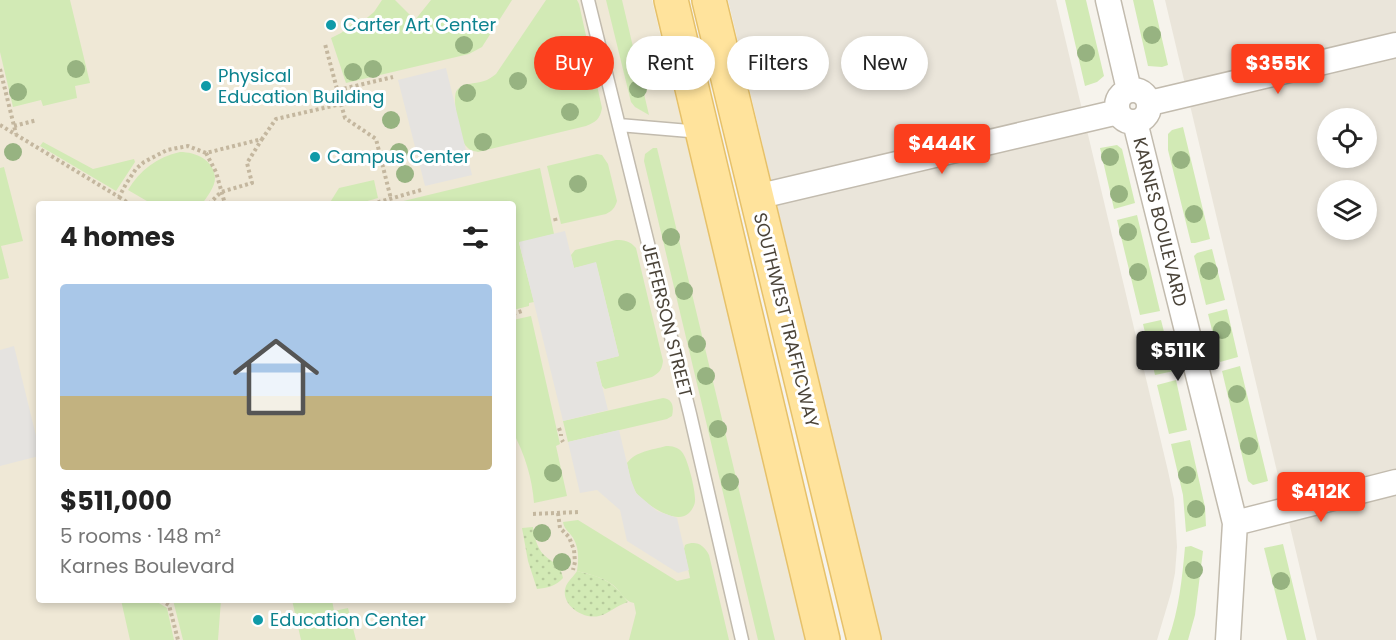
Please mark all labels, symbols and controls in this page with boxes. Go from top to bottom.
place label: Carter Art Center [343,12,497,37]
marker: Carter Art Center [324,18,338,32]
chip: Buy [534,36,614,90]
chip: Rent [626,36,715,90]
chip: Filters [727,36,829,90]
chip: New [841,36,928,90]
pin: $355K [1236,44,1320,95]
text: $355K [1245,49,1311,77]
place label: Physical Education Building [218,63,385,109]
marker: Physical Education Building [199,79,213,93]
map controls [1317,108,1377,240]
button: locate [1317,108,1377,168]
pin: $444K [900,124,984,175]
text: $444K [908,129,976,157]
street label: KARNES BOULEVARD [1127,135,1194,309]
place label: Campus Center [327,144,471,169]
marker: Campus Center [308,150,322,164]
button: layers [1317,180,1377,240]
street label: SOUTHWEST TRAFFICWAY [748,210,825,430]
text: 4 homes [60,219,175,255]
icon: filters [459,221,492,254]
street label: JEFFERSON STREET [636,240,699,400]
icon: home [222,323,330,431]
pin: $511K [1136,331,1220,382]
text: $511K [1150,336,1206,364]
pin: $412K [1279,472,1363,523]
text: $412K [1291,477,1351,505]
text: $511,000 [60,483,172,519]
text: 5 rooms · 148 m² [60,522,221,550]
text: Karnes Boulevard [60,552,235,580]
place label: Education Center [270,607,426,632]
marker: Education Center [251,613,265,627]

